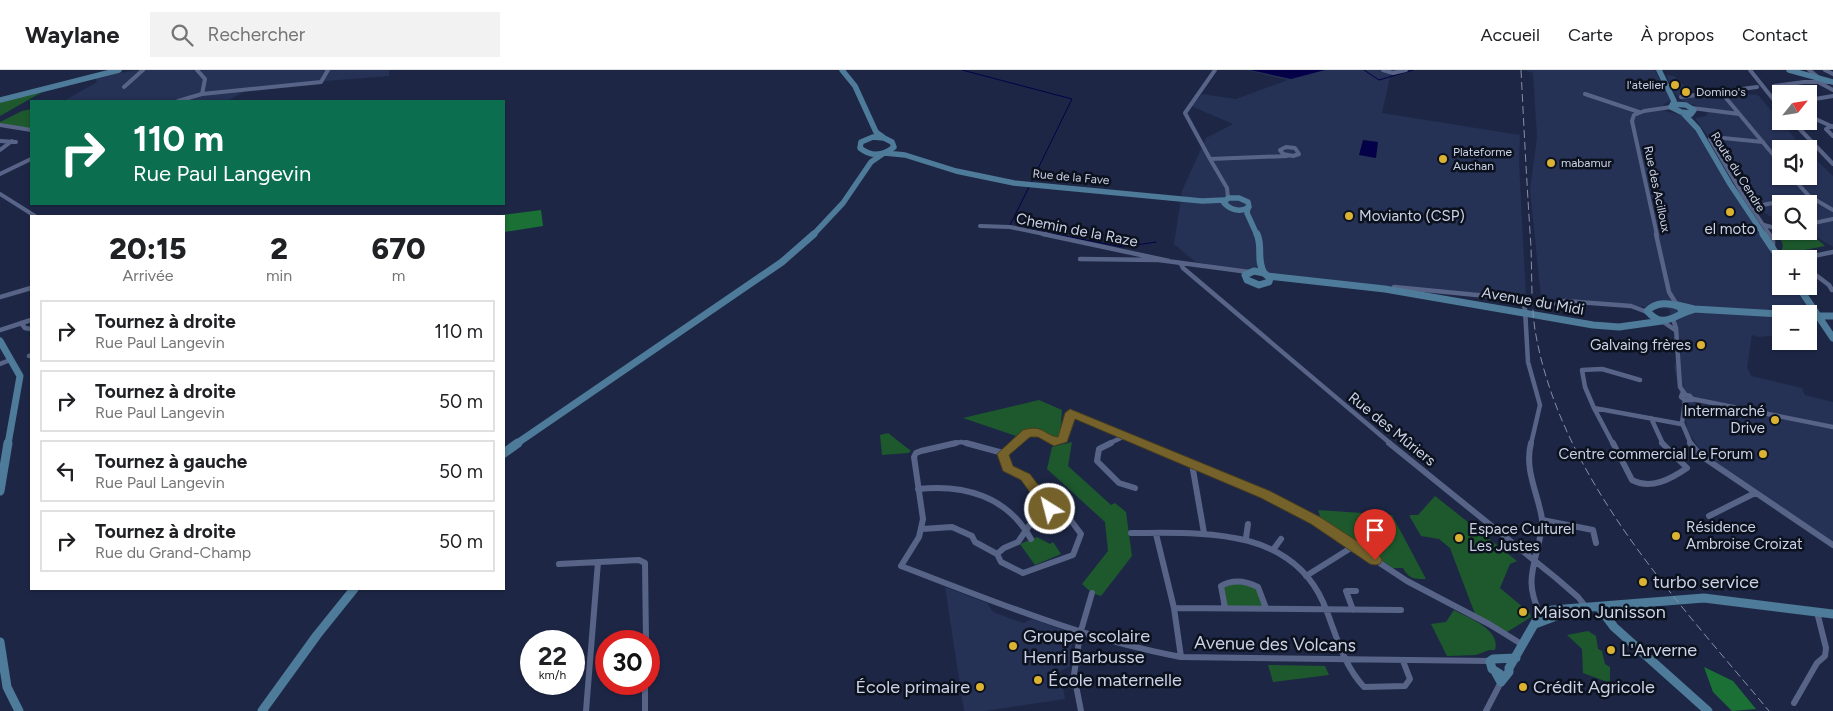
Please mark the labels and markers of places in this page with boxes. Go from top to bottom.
place label: l'atelier [1627,78,1665,92]
marker: l'atelier [1669,79,1681,91]
place label: Domino's [1696,85,1746,99]
marker: Domino's [1680,86,1692,98]
place label: Plateforme Auchan [1453,145,1512,173]
marker: Plateforme Auchan [1437,153,1449,165]
place label: mabamur [1561,156,1611,170]
marker: mabamur [1545,157,1557,169]
marker: el moto [1724,206,1736,218]
place label: Movianto (CSP) [1359,207,1465,225]
marker: Movianto (CSP) [1343,210,1355,222]
place label: el moto [1705,220,1756,238]
place label: Galvaing frères [1590,336,1691,354]
marker: Galvaing frères [1695,339,1707,351]
place label: Intermarché Drive [1683,402,1765,437]
marker: Intermarché Drive [1769,414,1781,426]
place label: Centre commercial Le Forum [1558,445,1753,463]
marker: Centre commercial Le Forum [1757,448,1769,460]
pin [1354,509,1396,560]
place label: Résidence Ambroise Croizat [1686,518,1803,553]
place label: Espace Culturel Les Justes [1469,520,1574,555]
marker: Résidence Ambroise Croizat [1670,530,1682,542]
marker: Espace Culturel Les Justes [1453,532,1465,544]
place label: turbo service [1653,571,1759,593]
marker: turbo service [1637,576,1649,588]
place label: Maison Junisson [1533,601,1666,623]
marker: Maison Junisson [1517,606,1529,618]
place label: Groupe scolaire Henri Barbusse [1023,625,1150,668]
place label: L'Arverne [1621,639,1697,661]
marker: Groupe scolaire Henri Barbusse [1007,640,1019,652]
marker: L'Arverne [1605,644,1617,656]
place label: École maternelle [1048,669,1182,691]
marker: École maternelle [1032,674,1044,686]
place label: École primaire [855,676,970,698]
place label: Crédit Agricole [1533,676,1655,698]
marker: École primaire [974,681,986,693]
marker: Crédit Agricole [1517,681,1529,693]

